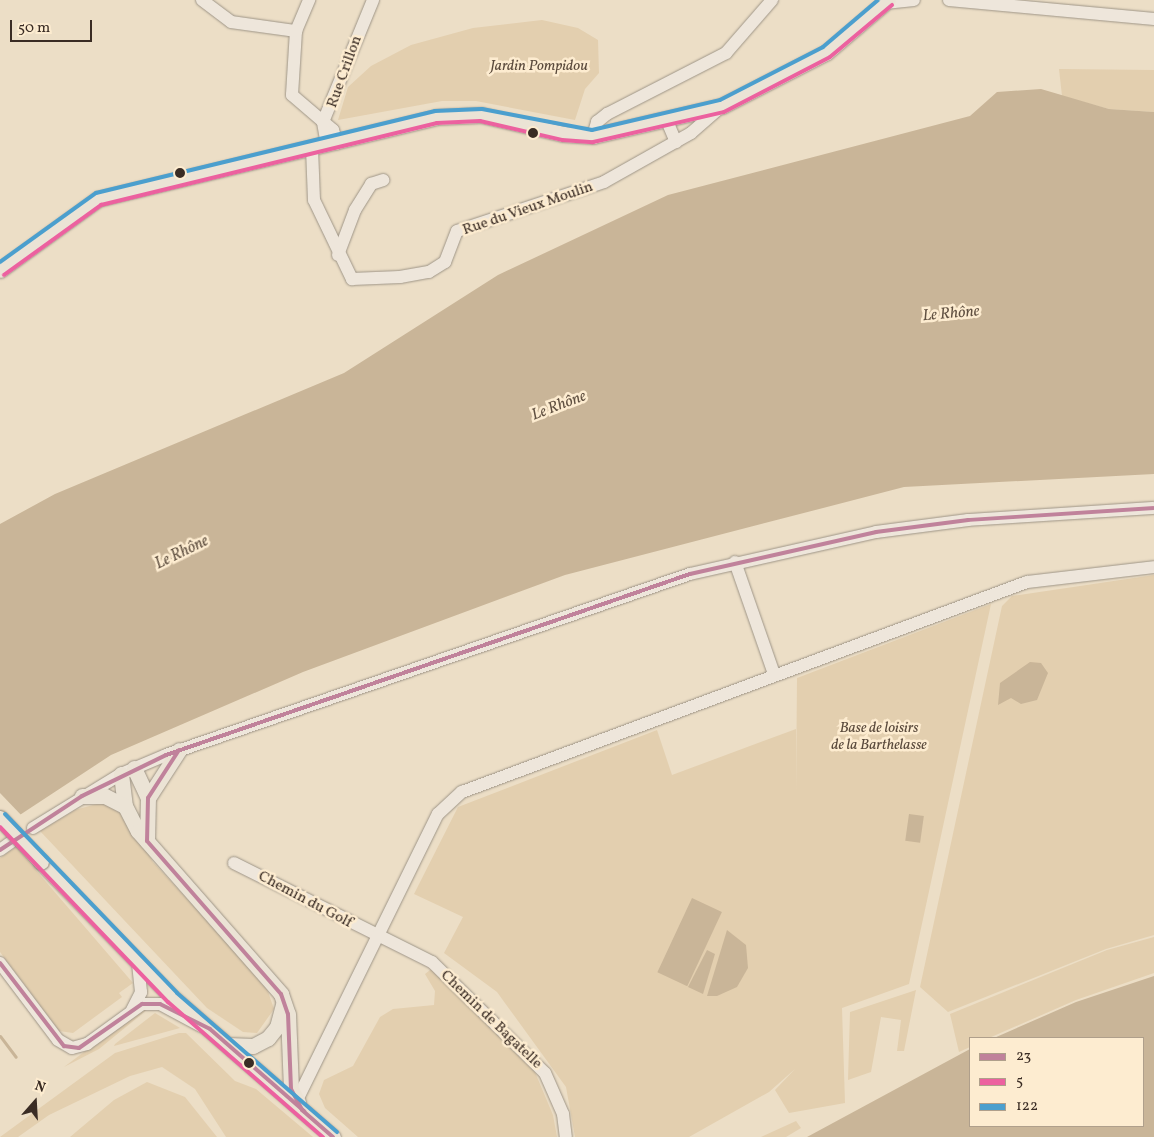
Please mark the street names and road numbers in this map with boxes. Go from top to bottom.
street label: Rue Crillon [324,34,366,110]
street label: Rue du Vieux Moulin [460,178,596,240]
street label: Chemin du Golf [255,868,355,932]
street label: Chemin de Bagatelle [436,967,546,1073]

